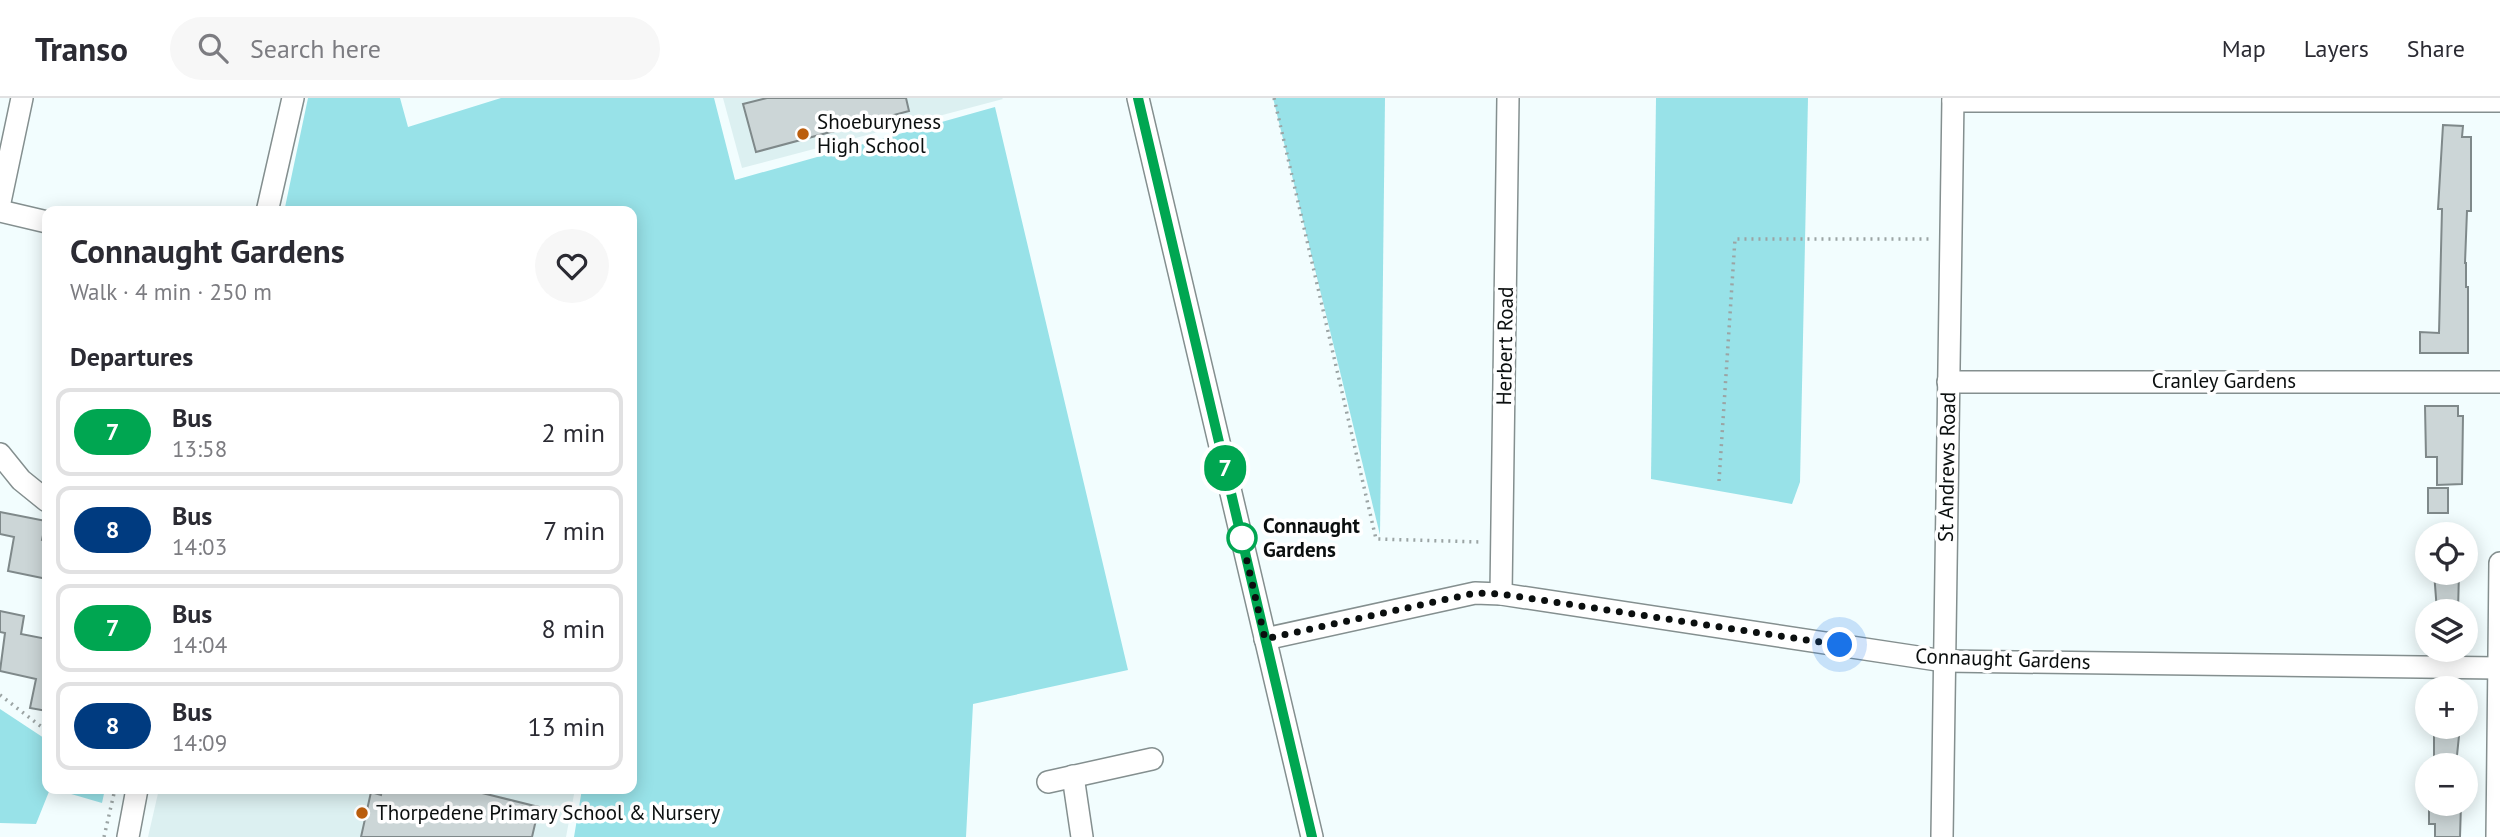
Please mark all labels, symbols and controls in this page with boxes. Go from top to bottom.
search box [170,17,660,80]
text: Transo [35,27,128,70]
icon: search [194,29,232,67]
text: Search here [250,32,381,65]
text: Map [2222,33,2266,64]
text: Layers [2304,33,2369,64]
text: Share [2407,33,2465,64]
place label: Shoeburyness High School [817,108,941,159]
marker: Shoeburyness High School [795,126,811,142]
text: Connaught Gardens [70,229,345,272]
button: heart [535,229,609,303]
text: Walk · 4 min · 250 m [70,277,272,306]
street label: Herbert Road [1490,286,1519,406]
text: Departures [70,340,193,373]
street label: Cranley Gardens [2152,367,2296,394]
street label: St Andrews Road [1932,392,1961,542]
text: Bus [172,401,212,434]
text: 7 [106,416,119,447]
text: 2 min [542,416,605,449]
text: 13:58 [172,434,227,463]
line badge: 7 [1202,445,1248,491]
text: 7 [1218,452,1232,483]
text: Bus [172,499,212,532]
place label: Connaught Gardens [1263,512,1361,563]
text: 8 [106,514,119,545]
text: 7 min [543,514,605,547]
map controls [2415,522,2478,816]
button: locate [2415,522,2478,585]
marker: Connaught Gardens [1227,523,1257,553]
text: 14:03 [172,532,227,561]
text: Bus [172,597,212,630]
button: layers [2415,599,2478,662]
text: 7 [106,612,119,643]
text: 8 min [542,612,605,645]
your location [1822,627,1857,662]
text: 14:04 [172,630,227,659]
street label: Connaught Gardens [1915,642,2091,675]
button: + [2415,676,2478,739]
text: Bus [172,695,212,728]
text: 8 [106,710,119,741]
text: 13 min [527,710,605,743]
text: 14:09 [172,728,227,757]
button: − [2415,753,2478,816]
place label: Thorpedene Primary School & Nursery [376,799,721,826]
marker: Thorpedene Primary School & Nursery [354,805,370,821]

